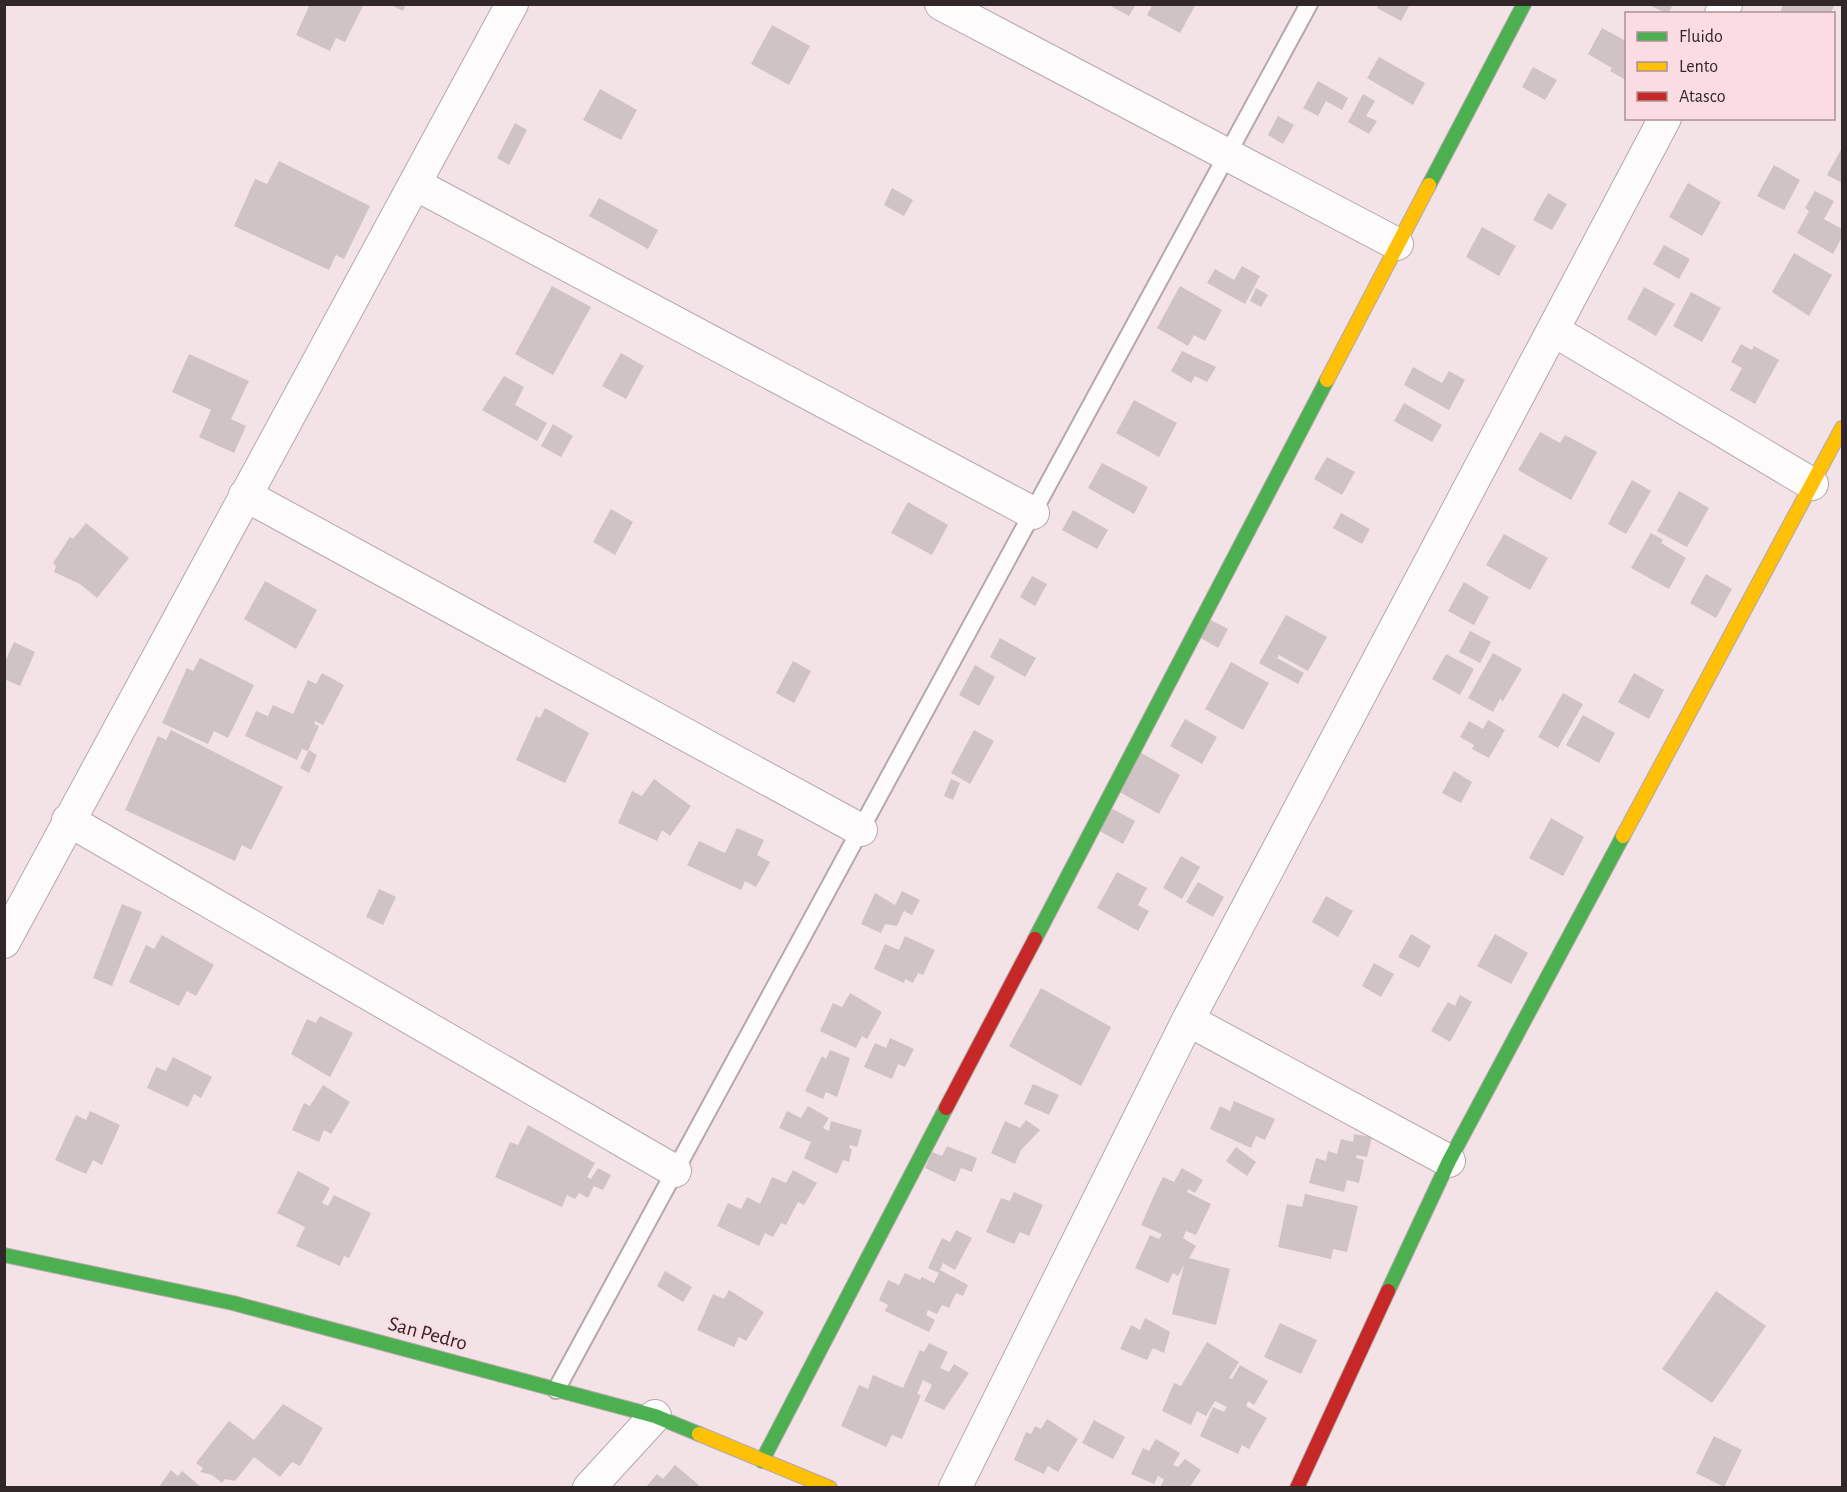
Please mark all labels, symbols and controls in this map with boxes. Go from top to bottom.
legend [1625,12,1835,120]
text: Fluido [1679,28,1723,46]
text: Lento [1679,58,1718,76]
text: Atasco [1679,88,1726,106]
street label: San Pedro [386,1313,470,1354]

